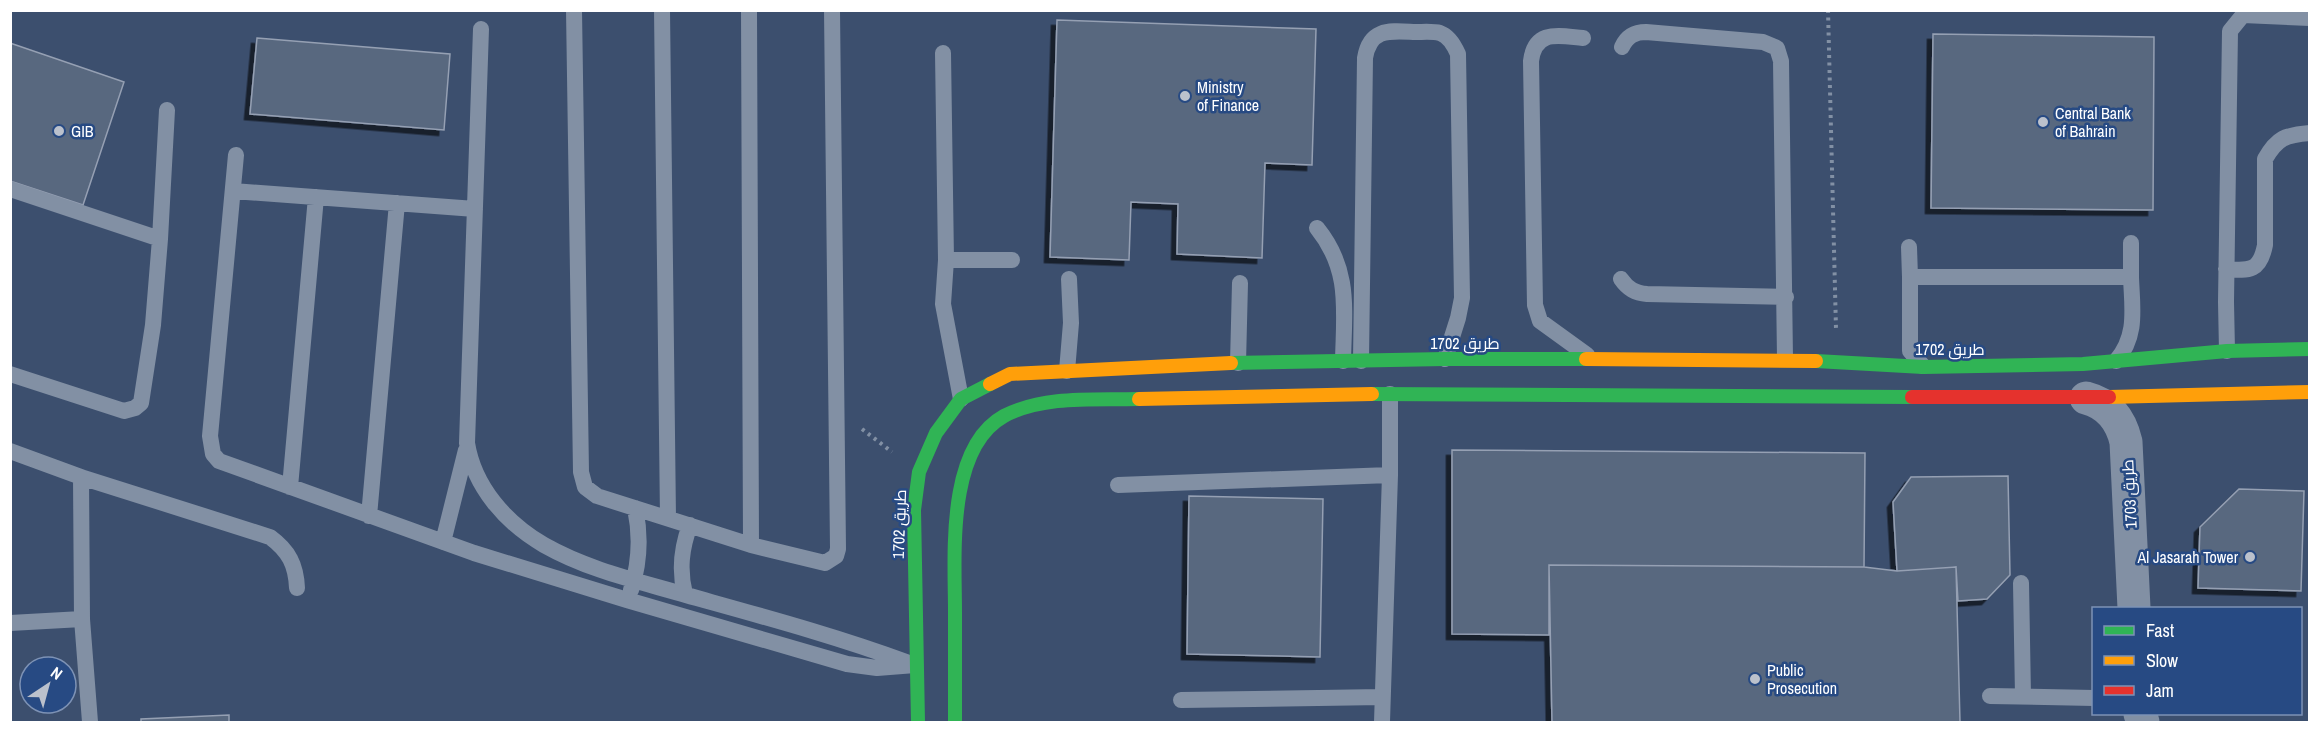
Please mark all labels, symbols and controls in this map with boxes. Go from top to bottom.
place label: Ministry of Finance [1197,76,1259,116]
marker: Ministry of Finance [1178,89,1192,103]
place label: Central Bank of Bahrain [2055,102,2131,142]
marker: Central Bank of Bahrain [2036,115,2050,129]
place label: GIB [71,120,94,142]
marker: GIB [52,124,66,138]
street label: طريق 1702 [1430,332,1500,354]
street label: طريق 1702 [1915,338,1985,360]
street label: طريق 1703 [2116,459,2142,529]
street label: طريق 1702 [887,489,911,559]
place label: Al Jasarah Tower [2137,546,2239,568]
marker: Al Jasarah Tower [2243,550,2257,564]
legend [2092,607,2302,715]
text: Fast [2146,618,2174,643]
text: Slow [2146,648,2178,673]
north arrow [18,655,78,715]
place label: Public Prosecution [1767,659,1837,699]
text: N [47,661,67,685]
marker: Public Prosecution [1748,672,1762,686]
text: Jam [2146,678,2174,703]

